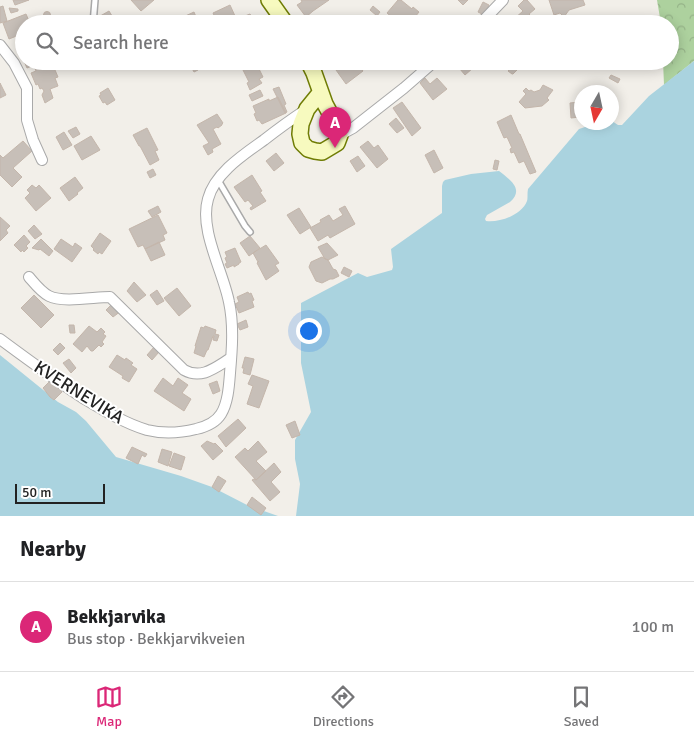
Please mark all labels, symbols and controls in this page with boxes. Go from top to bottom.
search box [15,15,679,70]
icon: search [33,29,61,57]
text: Search here [73,31,169,55]
north arrow [574,85,619,130]
pin: A [319,107,351,148]
your location [296,318,322,344]
street label: KVERNEVIKA [30,356,128,428]
scale bar [15,481,105,504]
text: 50 m [22,484,51,501]
text: Nearby [20,536,86,562]
text: Bekkjarvika [67,605,166,629]
text: A [31,617,41,637]
text: 100 m [632,617,674,637]
text: Bus stop · Bekkjarvikveien [67,629,245,649]
tab: Map [95,683,123,730]
tab: Directions [313,683,374,730]
tab: Saved [564,683,599,730]

